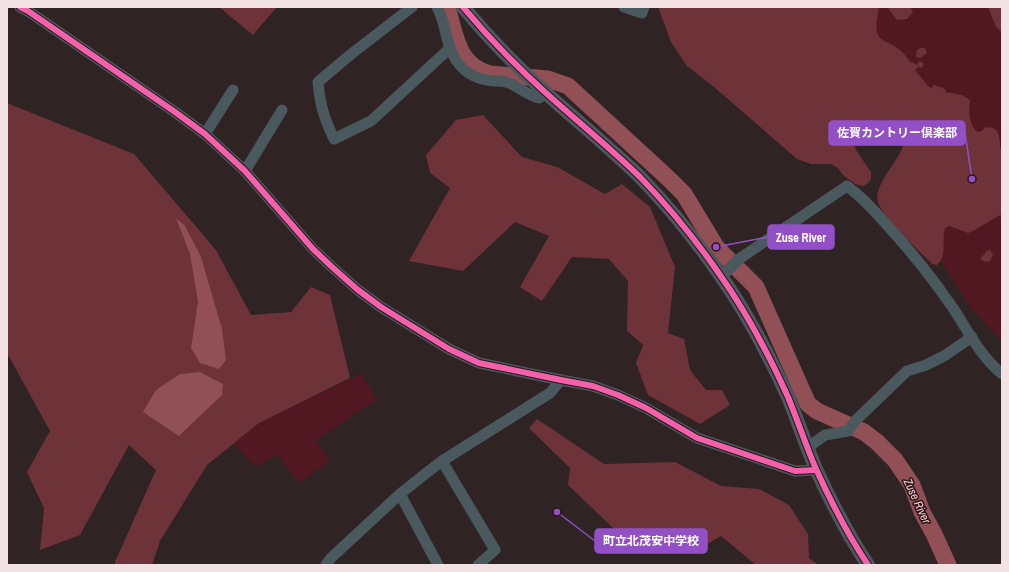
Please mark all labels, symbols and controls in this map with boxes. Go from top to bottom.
callout: 佐賀カントリー倶楽部 [829,121,965,145]
text: 佐賀カントリー倶楽部 [837,125,957,141]
callout: Zuse River [768,225,834,249]
text: Zuse River [776,230,826,246]
water label: Zuse River [899,475,935,527]
callout: 町立北茂安中学校 [595,529,707,553]
text: 町立北茂安中学校 [603,533,699,549]

